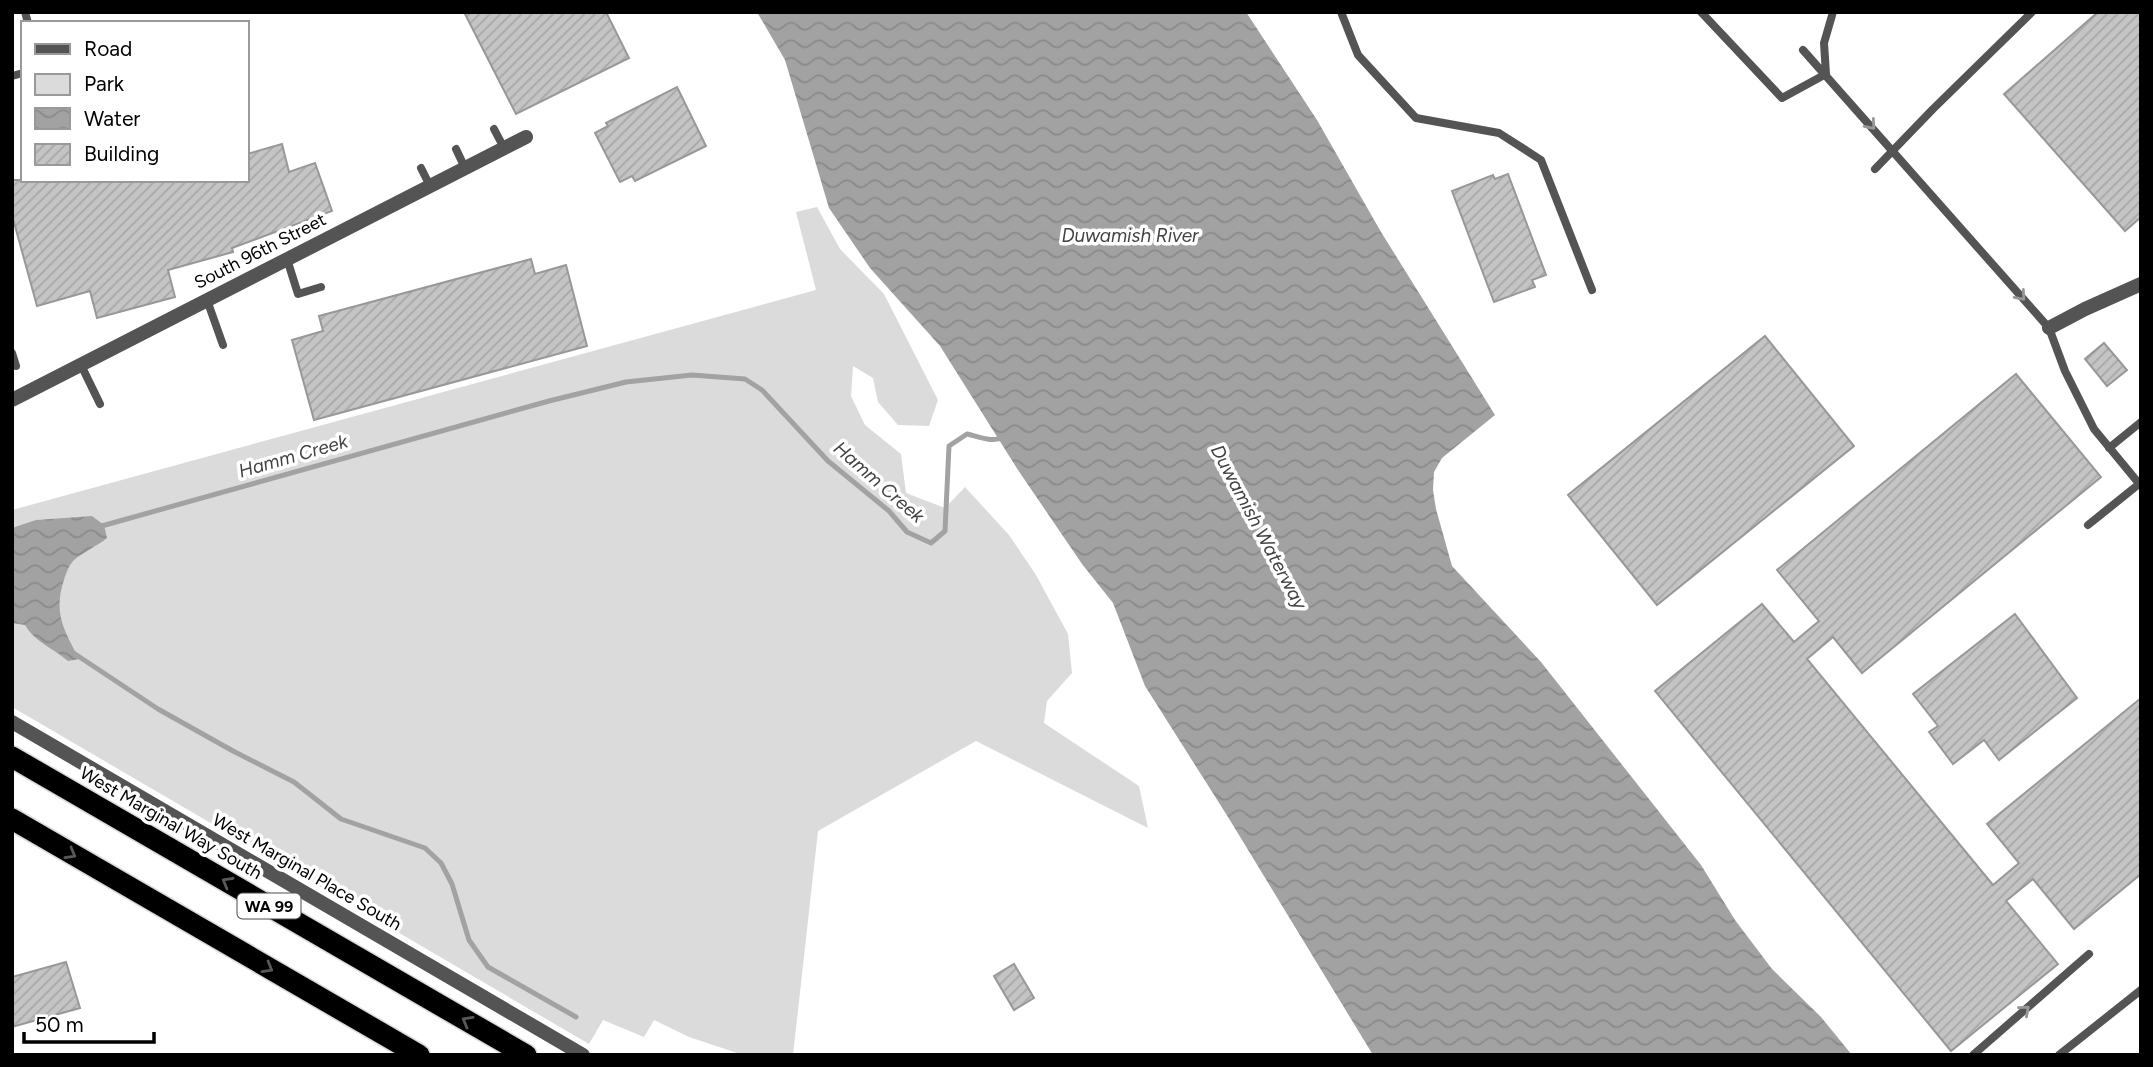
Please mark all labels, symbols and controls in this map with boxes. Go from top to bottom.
legend [21,21,248,182]
text: Road [84,36,132,61]
text: Park [84,71,125,96]
text: Water [84,106,140,131]
one-way arrow [1863,117,1875,130]
text: Building [84,141,159,166]
street label: South 96th Street [190,208,330,294]
water label: Duwamish River [1061,224,1199,247]
one-way arrow [2013,288,2025,301]
water label: Hamm Creek [236,429,351,483]
water label: Hamm Creek [829,436,930,528]
water label: Duwamish Waterway [1206,441,1313,614]
street label: West Marginal Way South [76,762,266,884]
street label: West Marginal Place South [208,809,406,935]
one-way arrow [64,845,77,858]
one-way arrow [222,877,235,890]
road number: WA 99 [238,893,300,918]
one-way arrow [261,959,274,972]
scale bar [24,1000,154,1044]
one-way arrow [2017,1006,2030,1018]
text: 50 m [35,1012,84,1037]
one-way arrow [461,1016,474,1029]

